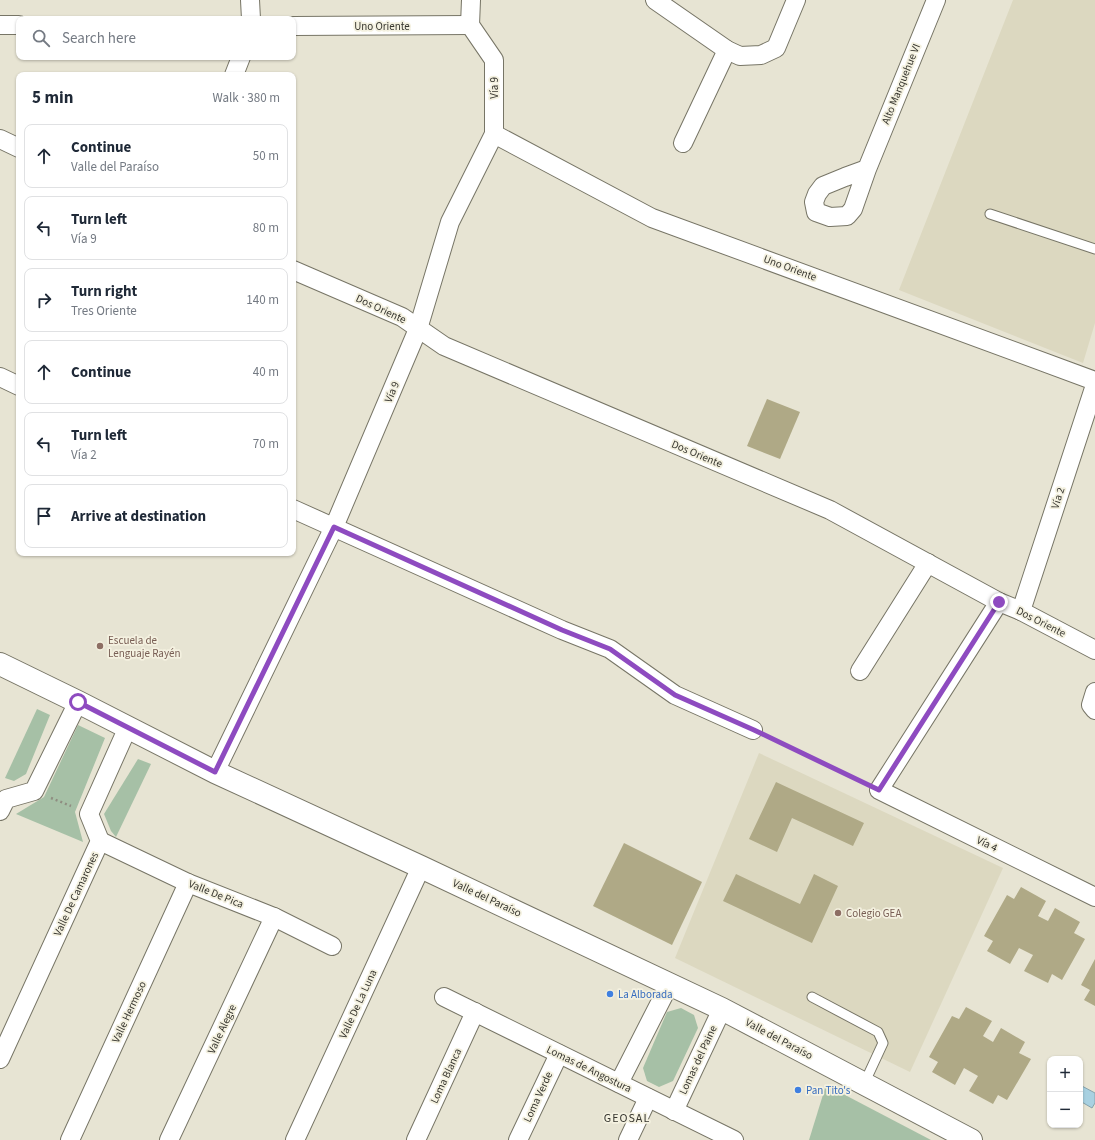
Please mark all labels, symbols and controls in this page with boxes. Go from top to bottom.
search box [16,16,296,60]
street label: Uno Oriente [354,19,410,34]
icon: search [30,27,52,49]
text: Search here [62,28,136,49]
street label: Alto Manquehue VI [878,41,924,127]
street label: Vía 9 [487,77,502,99]
text: 5 min [32,86,73,110]
text: Walk · 380 m [212,89,280,107]
text: Continue [71,137,131,158]
icon: ahead [33,145,55,167]
text: 50 m [253,147,279,165]
text: Valle del Paraíso [71,158,159,176]
text: Turn left [71,209,127,230]
icon: left [33,217,55,239]
text: 80 m [253,219,279,237]
text: Vía 9 [71,230,97,248]
street label: Uno Oriente [761,251,819,285]
text: Turn right [71,281,137,302]
icon: right [33,289,55,311]
text: 140 m [246,291,279,309]
street label: Dos Oriente [353,291,409,327]
text: Tres Oriente [71,302,137,320]
icon: ahead [33,361,55,383]
text: Continue [71,362,131,383]
text: 40 m [253,363,279,381]
street label: Vía 9 [381,379,403,405]
text: Turn left [71,425,127,446]
icon: left [33,433,55,455]
text: 70 m [253,435,279,453]
street label: Dos Oriente [669,437,725,472]
text: Vía 2 [71,446,97,464]
street label: Vía 2 [1048,485,1068,511]
icon: arrive [33,505,55,527]
text: Arrive at destination [71,506,206,527]
route end [990,593,1008,611]
street label: Dos Oriente [1014,603,1069,641]
place label: Escuela de Lenguaje Rayén [108,633,180,661]
marker: Escuela de Lenguaje Rayén [95,641,105,651]
route start [69,693,87,711]
street label: Vía 4 [974,832,1001,856]
street label: Valle De Camarones [50,849,102,938]
street label: Valle del Paraíso [450,875,524,921]
street label: Valle De Pica [186,876,246,912]
place label: Colegio GEA [846,906,901,921]
marker: Colegio GEA [833,908,843,918]
street label: Valle De La Luna [335,967,381,1041]
street label: Valle Hermoso [108,979,150,1045]
place label: La Alborada [618,987,673,1002]
marker: La Alborada [605,989,615,999]
street label: Valle Alegre [204,1001,240,1056]
street label: Valle del Paraíso [743,1015,815,1063]
street label: Lomas del Paine [675,1022,721,1097]
street label: Lomas de Angostura [544,1042,634,1096]
street label: Loma Blanca [427,1046,465,1106]
map controls [1047,1056,1083,1128]
button: + [1047,1056,1083,1092]
street label: Loma Verde [520,1069,556,1125]
place label: Pan Tito's [806,1083,851,1098]
marker: Pan Tito's [793,1085,803,1095]
button: − [1047,1092,1083,1128]
district label: GEOSAL [604,1110,650,1127]

